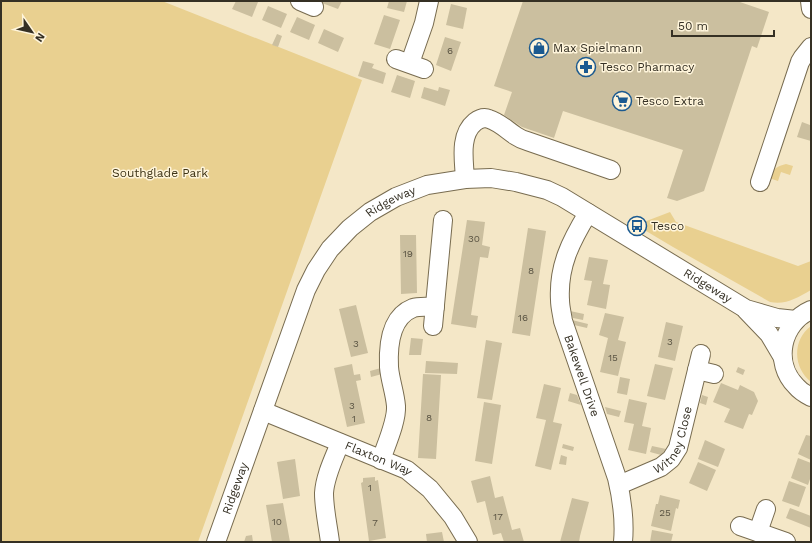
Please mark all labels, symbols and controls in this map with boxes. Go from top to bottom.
north arrow [12,12,52,52]
scale bar [672,12,774,38]
text: 50 m [678,19,708,33]
text: N [32,30,48,44]
shop icon: Max Spielmann [528,37,550,59]
place label: Max Spielmann [553,41,642,55]
house number: 6 [447,45,453,56]
pharmacy icon: Tesco Pharmacy [575,56,597,78]
place label: Tesco Pharmacy [600,60,695,74]
supermarket icon: Tesco Extra [611,90,633,112]
place label: Tesco Extra [636,94,704,108]
park label: Southglade Park [112,166,208,180]
street label: Ridgeway [363,183,418,220]
bus stop icon: Tesco [626,215,648,237]
place label: Tesco [651,219,684,233]
house number: 30 [468,233,480,244]
house number: 19 [403,248,413,259]
house number: 8 [528,265,534,276]
street label: Ridgeway [681,266,735,306]
house number: 16 [518,312,528,323]
street label: Bakewell Drive [561,333,602,419]
house number: 3 [667,336,673,347]
house number: 3 [353,338,359,349]
house number: 15 [608,352,618,363]
house number: 3 [349,400,355,411]
street label: Witney Close [651,405,695,477]
house number: 8 [426,412,432,423]
house number: 1 [352,413,356,424]
street label: Flaxton Way [343,438,416,479]
street label: Ridgeway [219,460,251,516]
house number: 1 [368,482,372,493]
house number: 25 [659,507,671,518]
house number: 17 [493,511,503,522]
house number: 10 [272,516,282,527]
house number: 7 [372,517,378,528]

